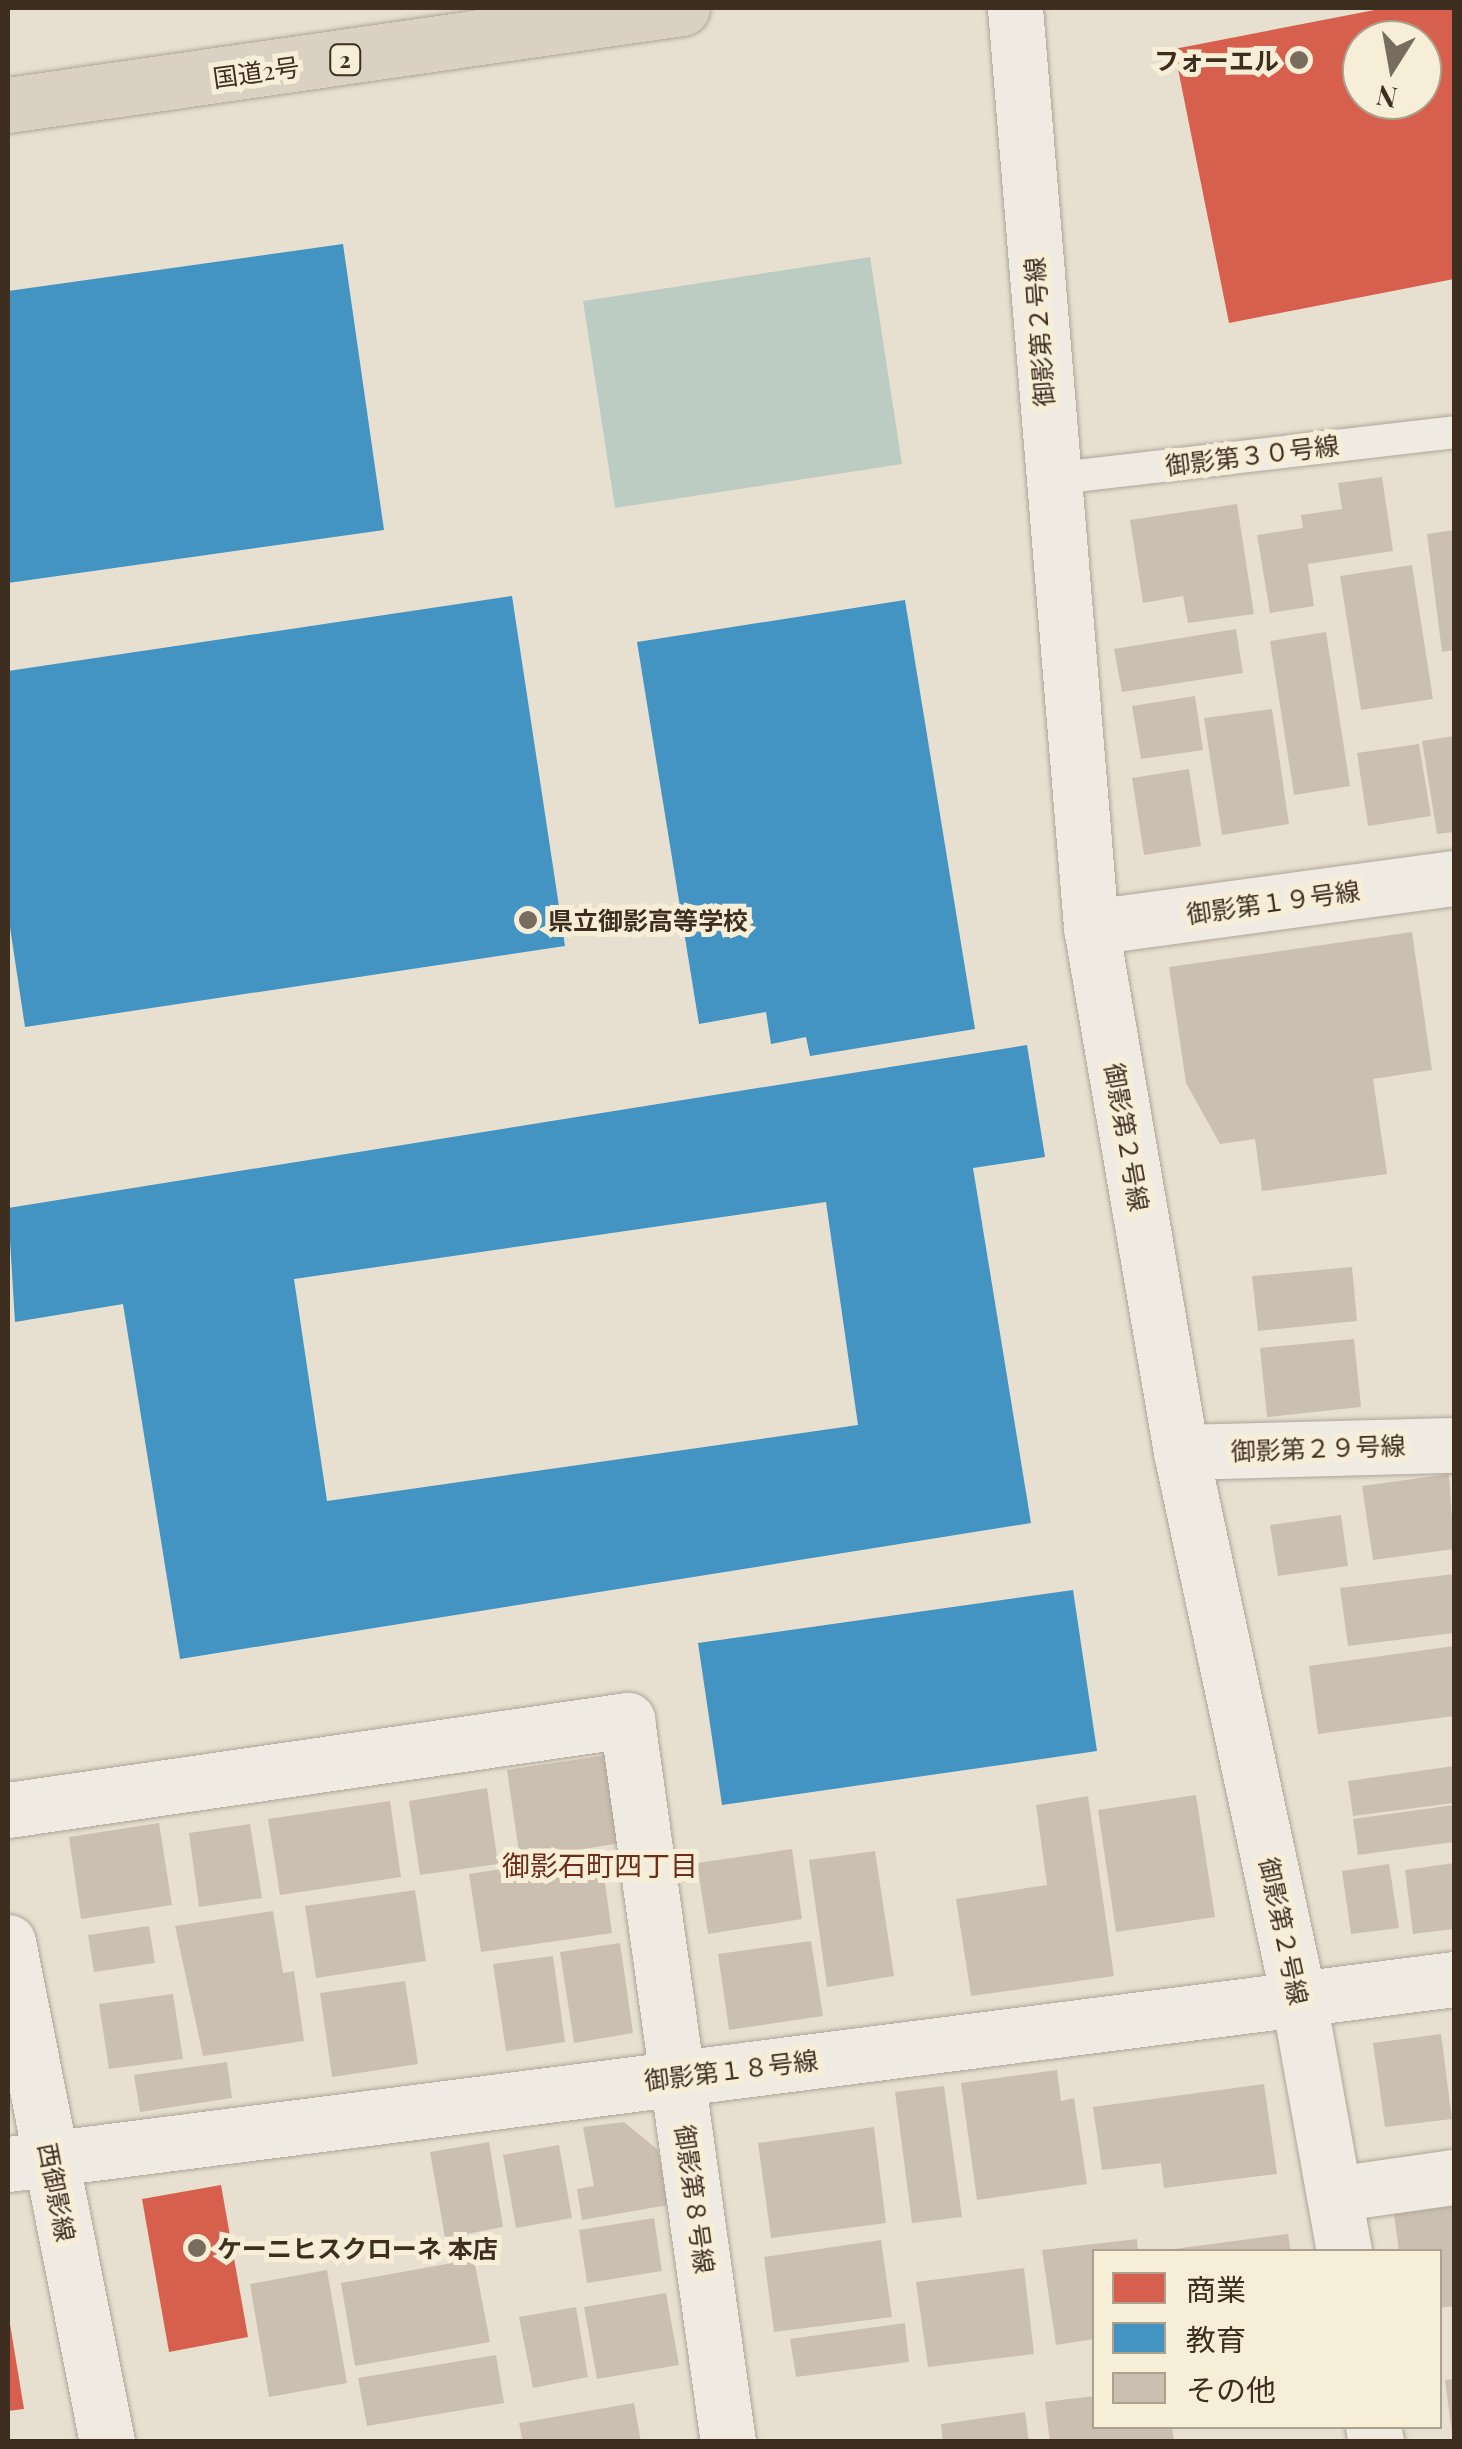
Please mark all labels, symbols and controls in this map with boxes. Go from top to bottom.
north arrow [1342,20,1442,120]
road number: 2 [328,43,362,77]
place label: フォーエル [1154,45,1279,75]
marker: フォーエル [1288,49,1310,71]
street label: 国道2号 [211,51,301,93]
text: N [1373,78,1400,118]
street label: 御影第２号線 [1019,256,1059,408]
street label: 御影第３０号線 [1163,429,1341,481]
street label: 御影第１９号線 [1184,875,1362,929]
place label: 県立御影高等学校 [548,905,748,935]
marker: 県立御影高等学校 [517,909,539,931]
street label: 御影第２号線 [1099,1061,1155,1213]
street label: 御影第２９号線 [1230,1430,1406,1466]
district label: 御影石町四丁目 [502,1848,698,1882]
street label: 御影第２号線 [1254,1855,1314,2007]
street label: 御影第１８号線 [642,2044,820,2096]
street label: 御影第８号線 [670,2123,720,2275]
street label: 西御影線 [33,2140,81,2244]
place label: ケーニヒスクローネ 本店 [217,2233,498,2263]
marker: ケーニヒスクローネ 本店 [186,2237,208,2259]
legend [1092,2249,1442,2429]
text: 商業 [1186,2269,1246,2309]
text: 教育 [1186,2319,1246,2359]
text: その他 [1186,2369,1276,2409]

